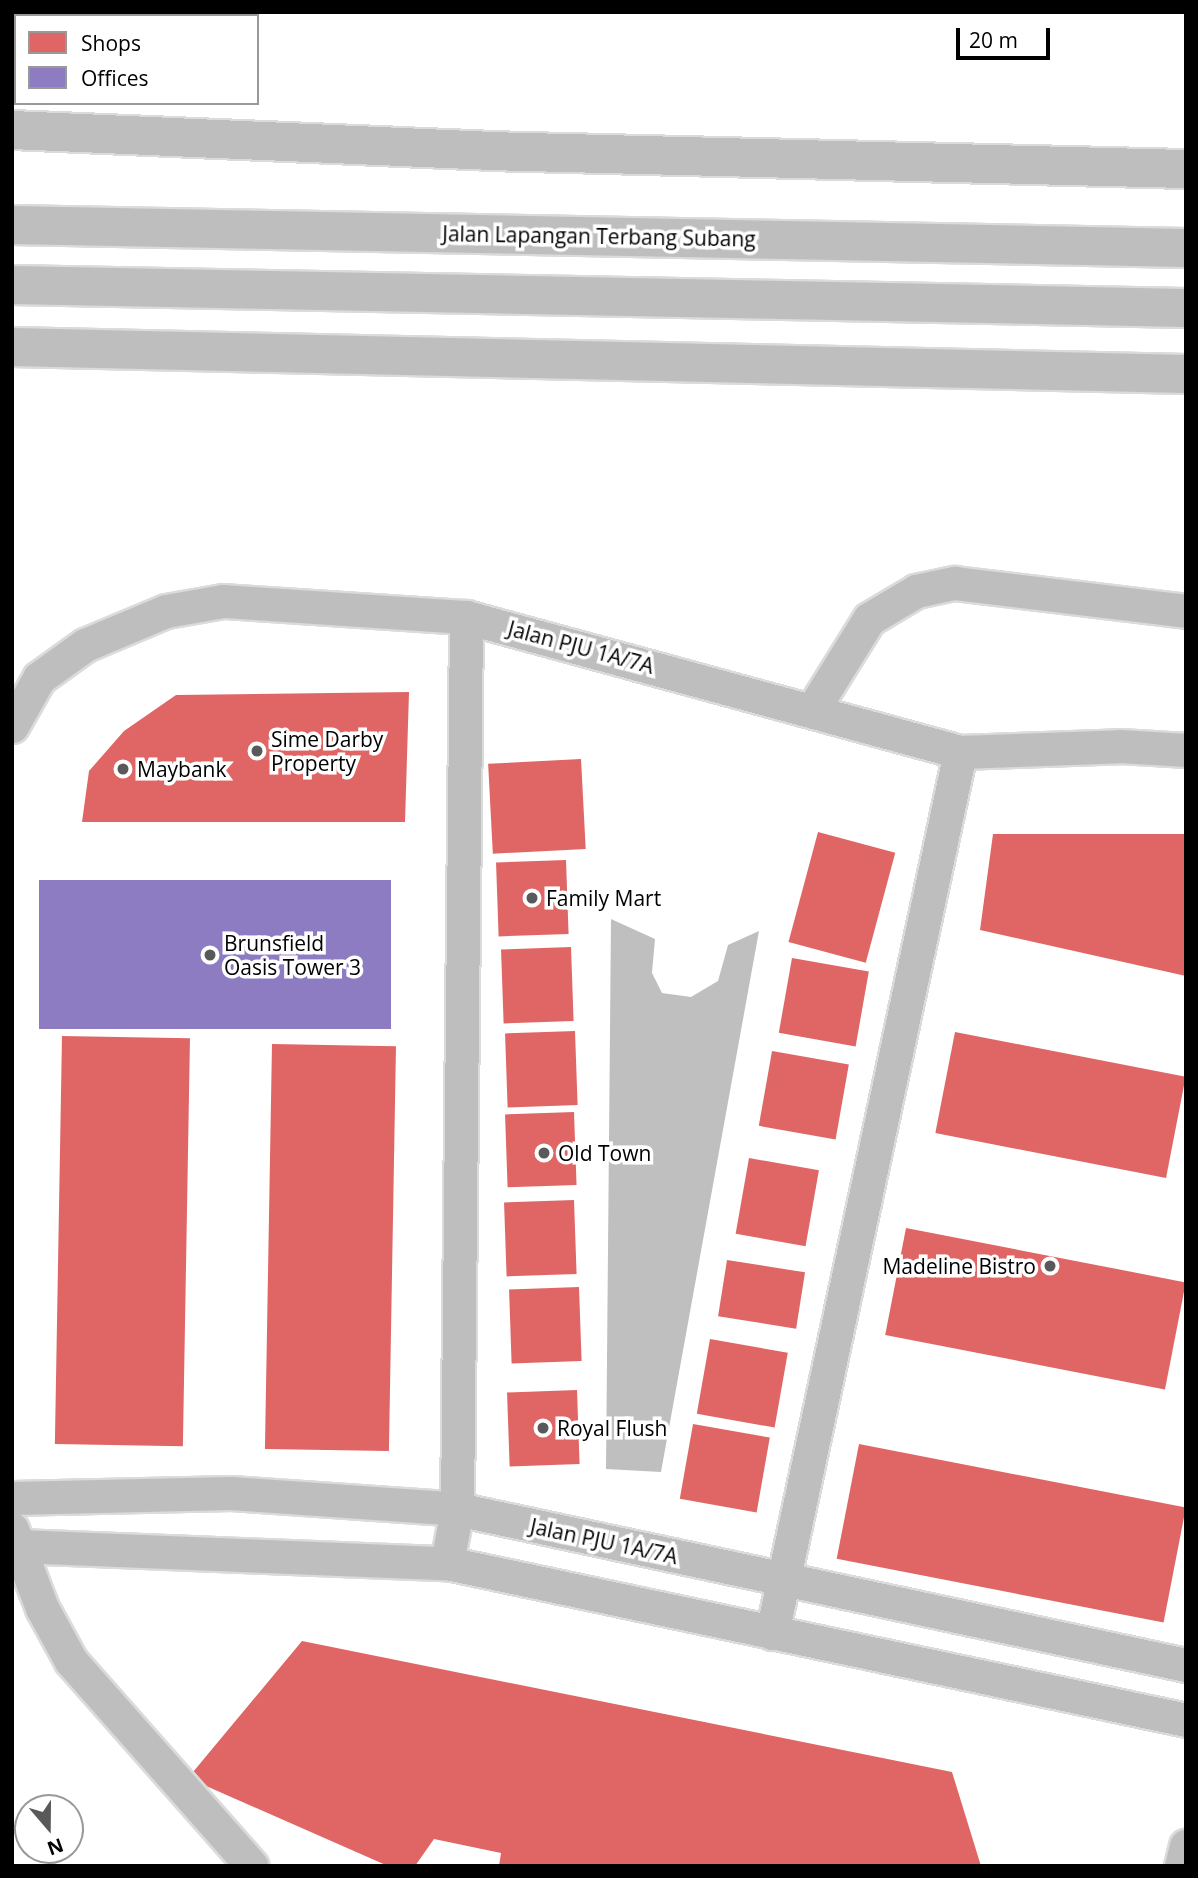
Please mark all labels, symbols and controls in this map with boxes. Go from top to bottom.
legend [14,14,259,105]
scale bar [960,14,1054,58]
text: 20 m [969,26,1018,54]
text: Shops [81,29,141,57]
text: Offices [81,64,149,92]
street label: Jalan Lapangan Terbang Subang [442,221,756,251]
street label: Jalan PJU 1A/7A [505,615,657,679]
place label: Sime Darby Property [271,726,383,776]
marker: Sime Darby Property [249,743,265,759]
place label: Maybank [137,756,227,782]
marker: Maybank [115,761,131,777]
place label: Family Mart [546,885,661,911]
marker: Family Mart [524,890,540,906]
place label: Brunsfield Oasis Tower 3 [224,930,361,980]
marker: Brunsfield Oasis Tower 3 [202,947,218,963]
place label: Old Town [558,1140,651,1166]
marker: Old Town [536,1145,552,1161]
place label: Madeline Bistro [882,1253,1036,1279]
marker: Madeline Bistro [1042,1258,1058,1274]
place label: Royal Flush [557,1415,667,1441]
marker: Royal Flush [535,1420,551,1436]
street label: Jalan PJU 1A/7A [528,1513,680,1569]
north arrow [14,1794,84,1864]
text: N [44,1832,67,1862]

